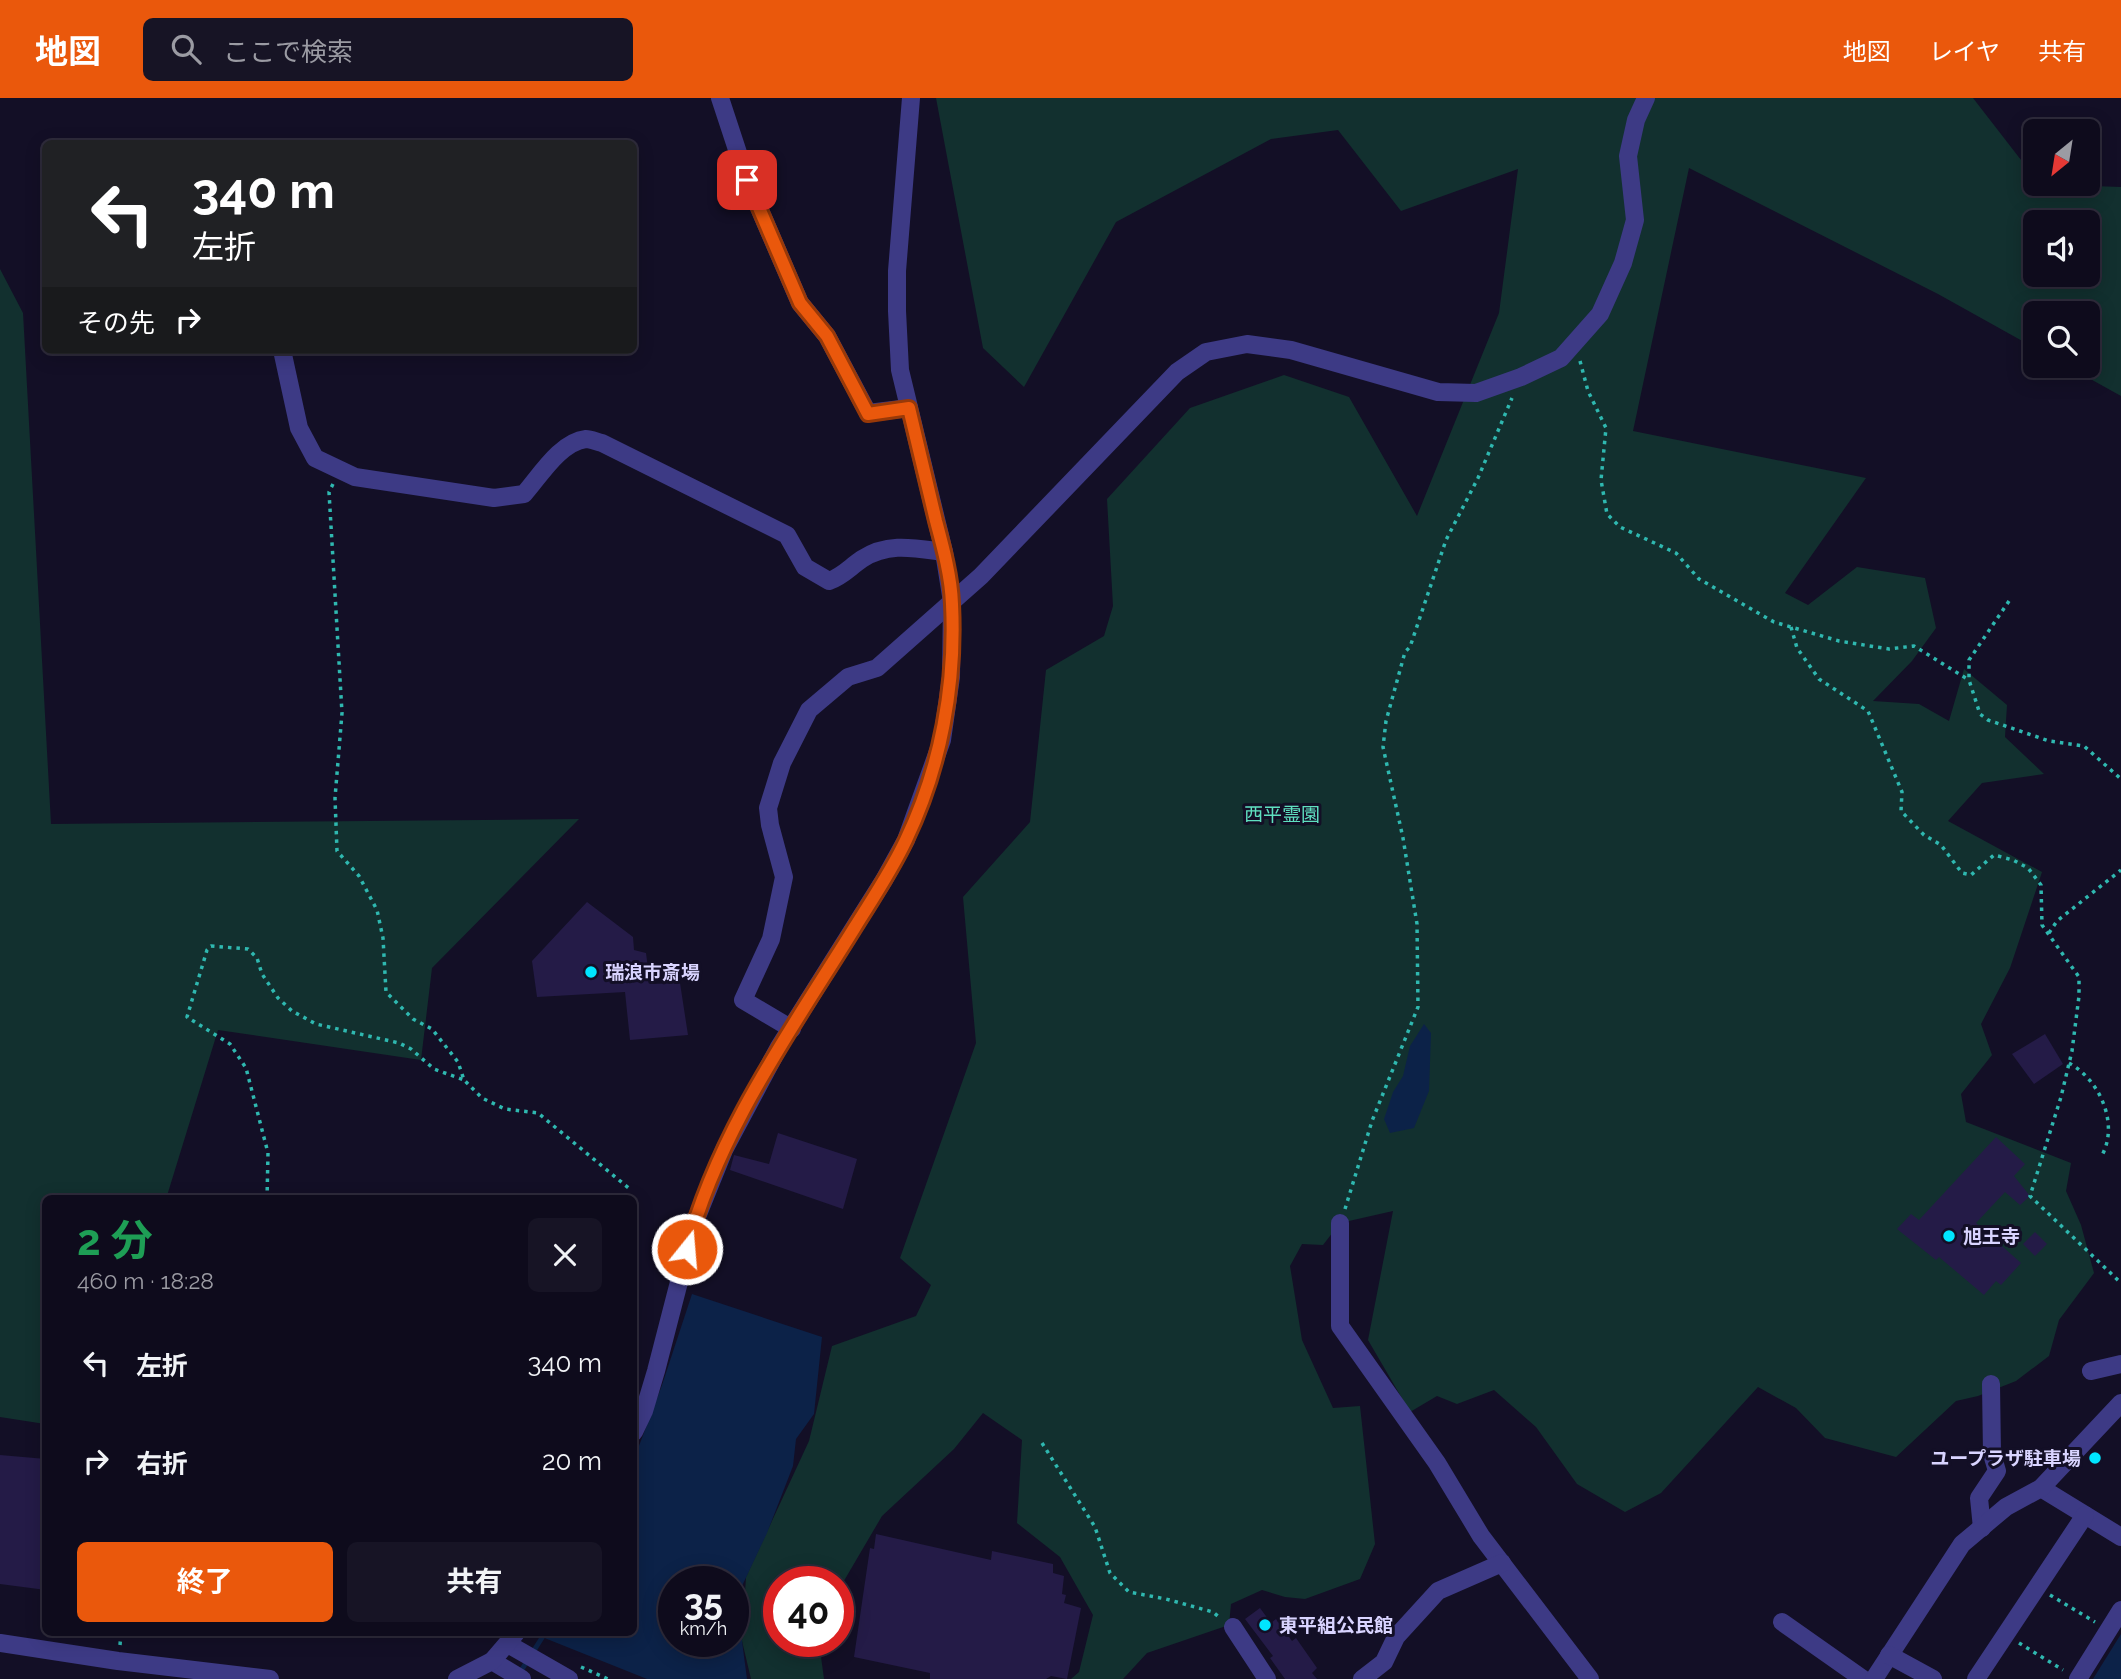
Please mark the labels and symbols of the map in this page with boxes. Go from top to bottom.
north arrow [2023,119,2100,196]
pin [717,150,777,210]
park label: 西平霊園 [1244,803,1320,825]
place label: 瑞浪市斎場 [605,961,700,983]
marker: 瑞浪市斎場 [583,964,599,980]
position arrow [650,1212,724,1286]
place label: 旭王寺 [1963,1225,2020,1247]
marker: 旭王寺 [1941,1228,1957,1244]
place label: ユープラザ駐車場 [1930,1447,2081,1469]
marker: ユープラザ駐車場 [2087,1450,2103,1466]
speed limit sign: 40 [763,1566,854,1657]
place label: 東平組公民館 [1279,1614,1393,1636]
marker: 東平組公民館 [1257,1617,1273,1633]

